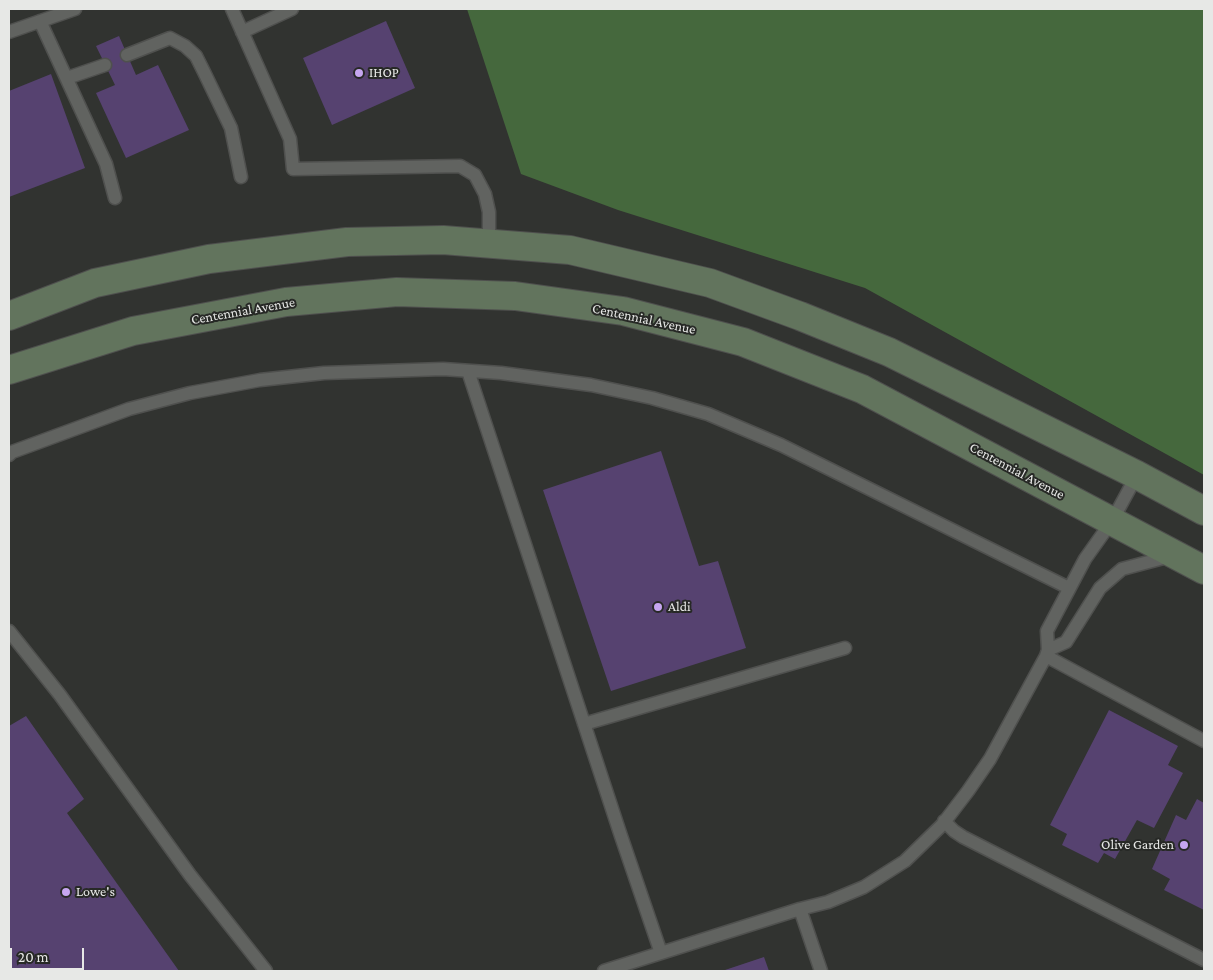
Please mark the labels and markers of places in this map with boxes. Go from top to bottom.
place label: IHOP [369,65,399,81]
marker: IHOP [353,67,365,79]
place label: Aldi [668,599,691,615]
marker: Aldi [652,601,664,613]
place label: Olive Garden [1101,837,1174,853]
marker: Olive Garden [1178,839,1190,851]
place label: Lowe's [76,884,115,900]
marker: Lowe's [60,886,72,898]

